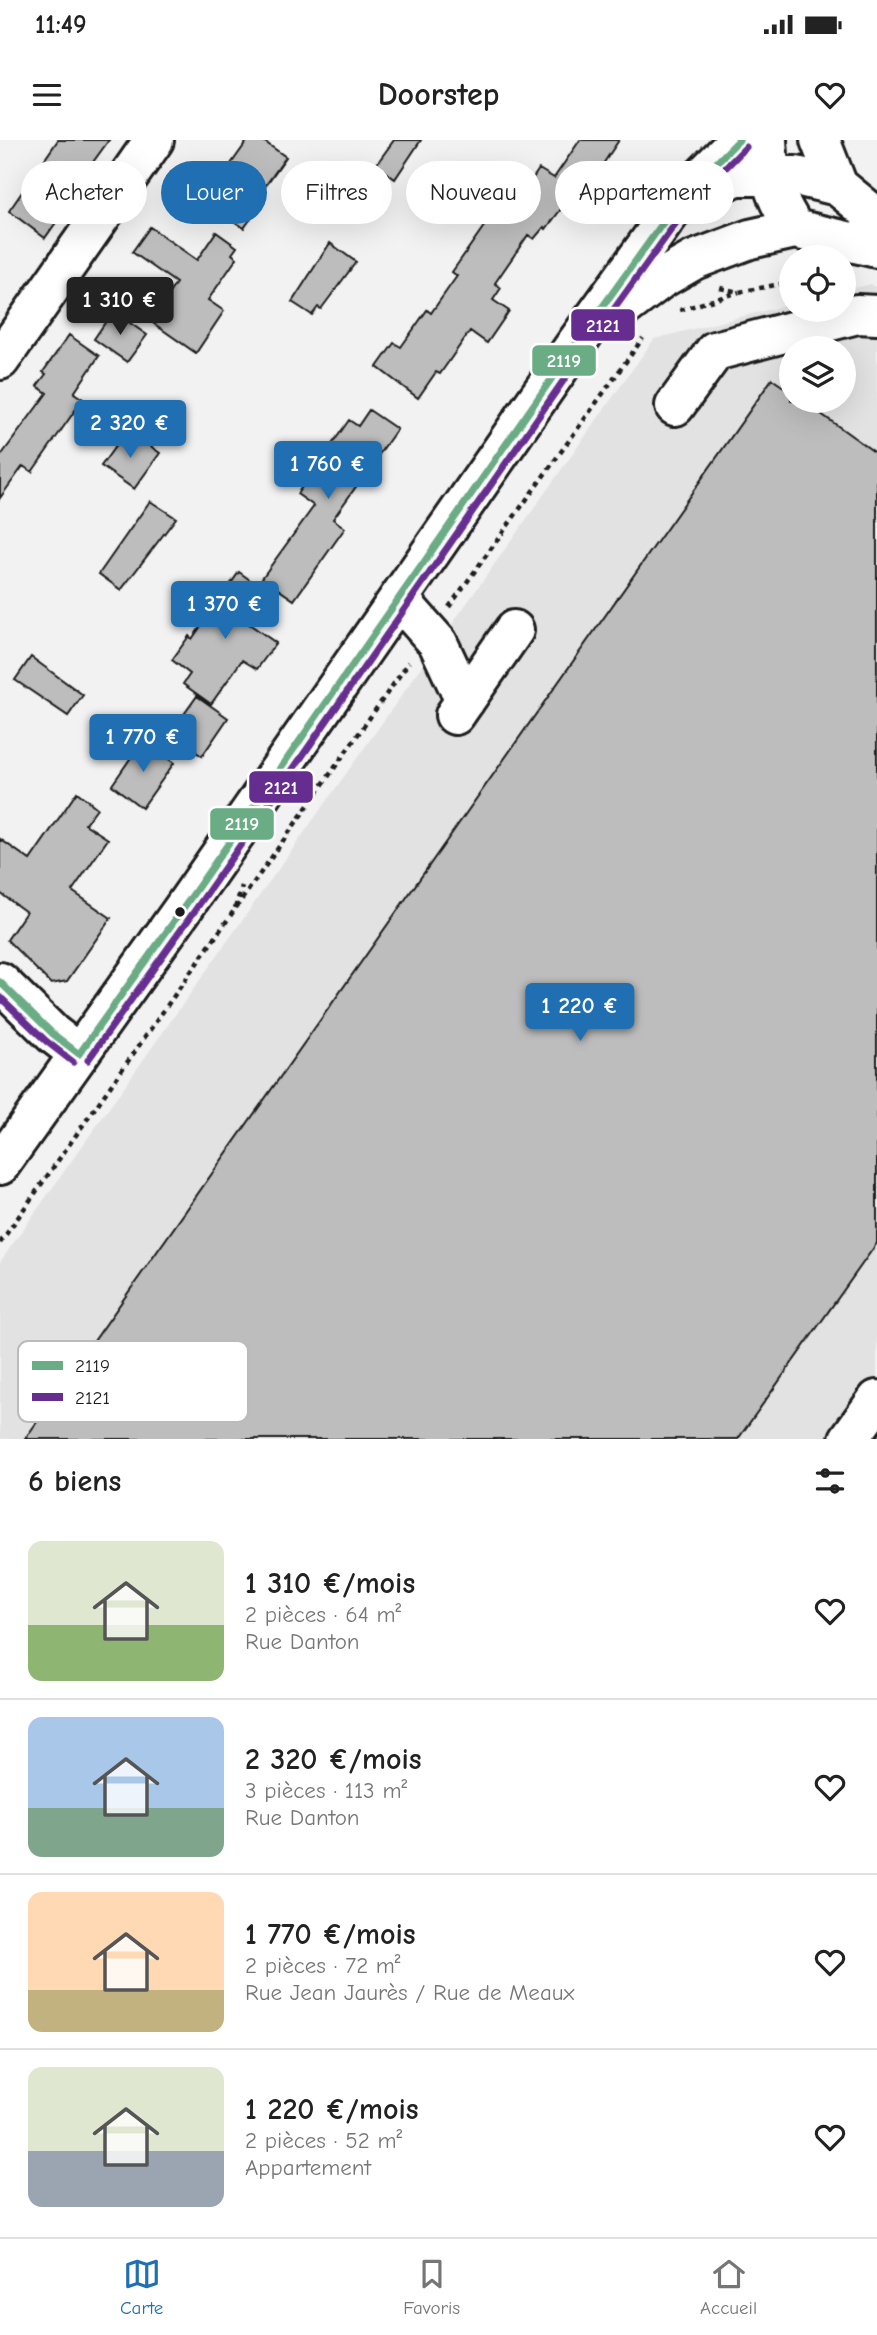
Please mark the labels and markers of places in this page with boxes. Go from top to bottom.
pin: 1 310 € [55,278,185,337]
pin: 2 320 € [65,400,195,460]
pin: 1 760 € [263,442,393,501]
pin: 1 370 € [160,582,290,641]
pin: 1 770 € [78,714,208,774]
unlabelled marker [173,905,187,919]
pin: 1 220 € [515,984,645,1043]

